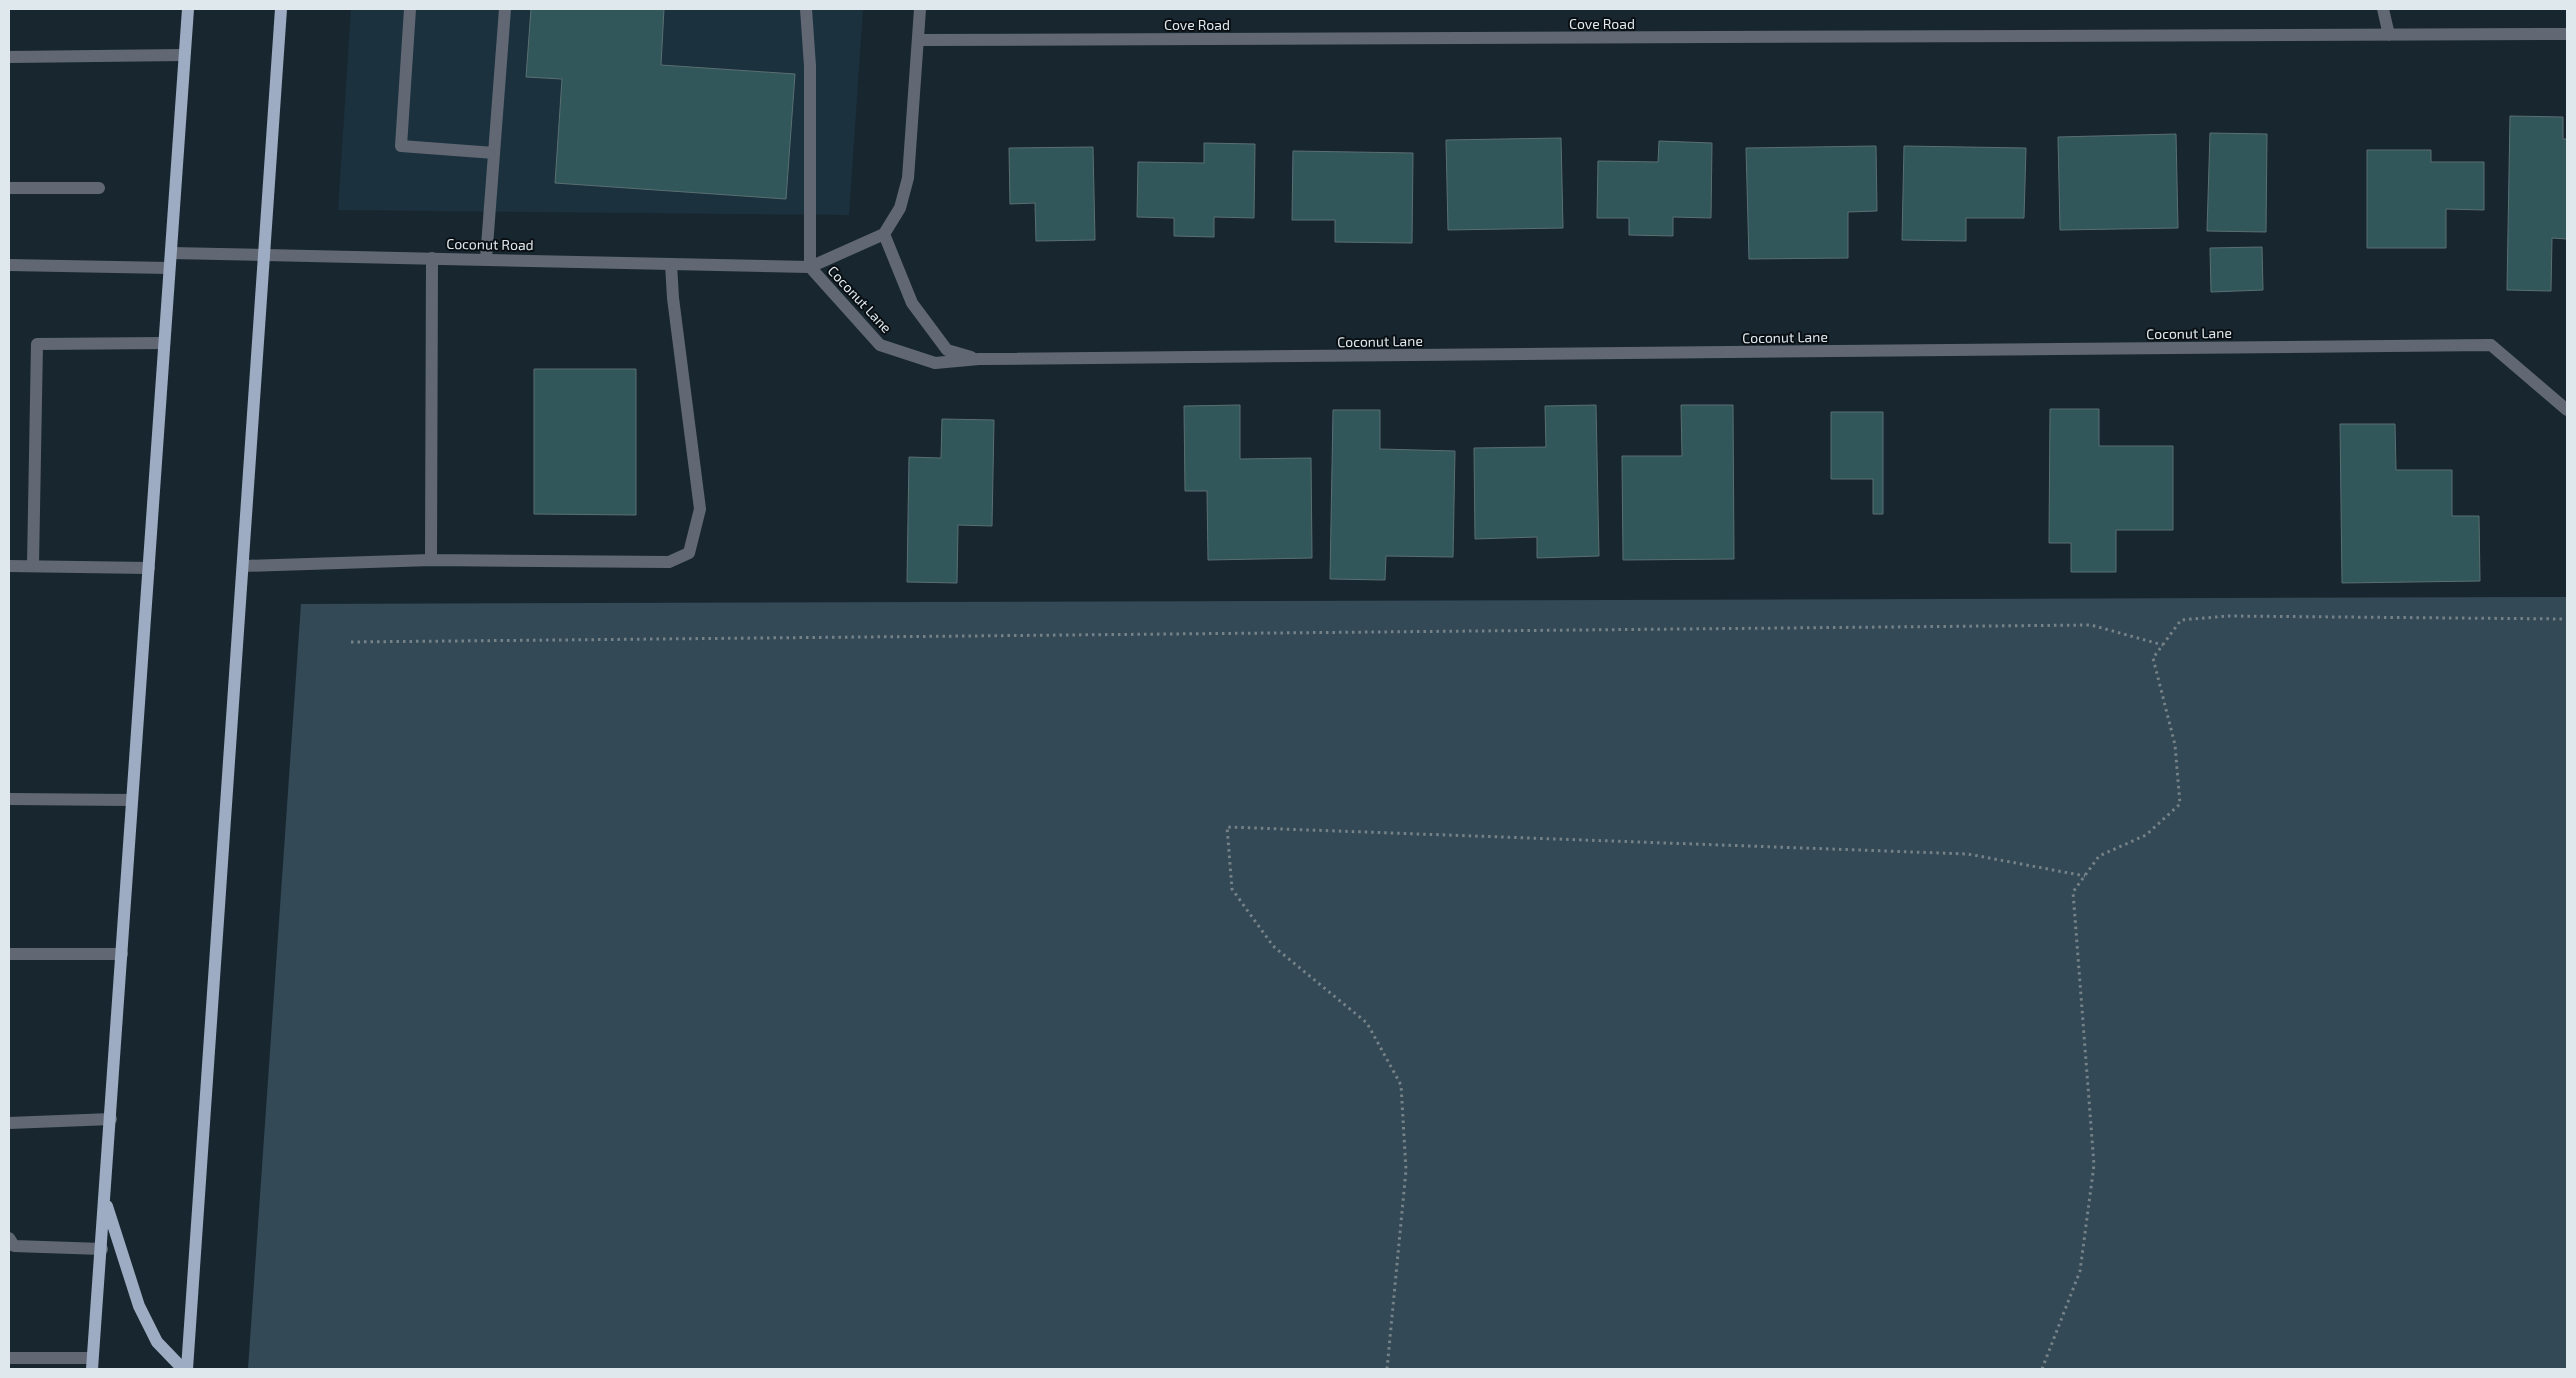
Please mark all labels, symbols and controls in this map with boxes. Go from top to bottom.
street label: Cove Road [1569,15,1635,32]
street label: Cove Road [1164,16,1230,33]
street label: Coconut Road [446,235,534,253]
street label: Coconut Lane [825,262,895,336]
street label: Coconut Lane [2146,324,2232,342]
street label: Coconut Lane [1742,328,1828,346]
street label: Coconut Lane [1337,332,1423,350]

